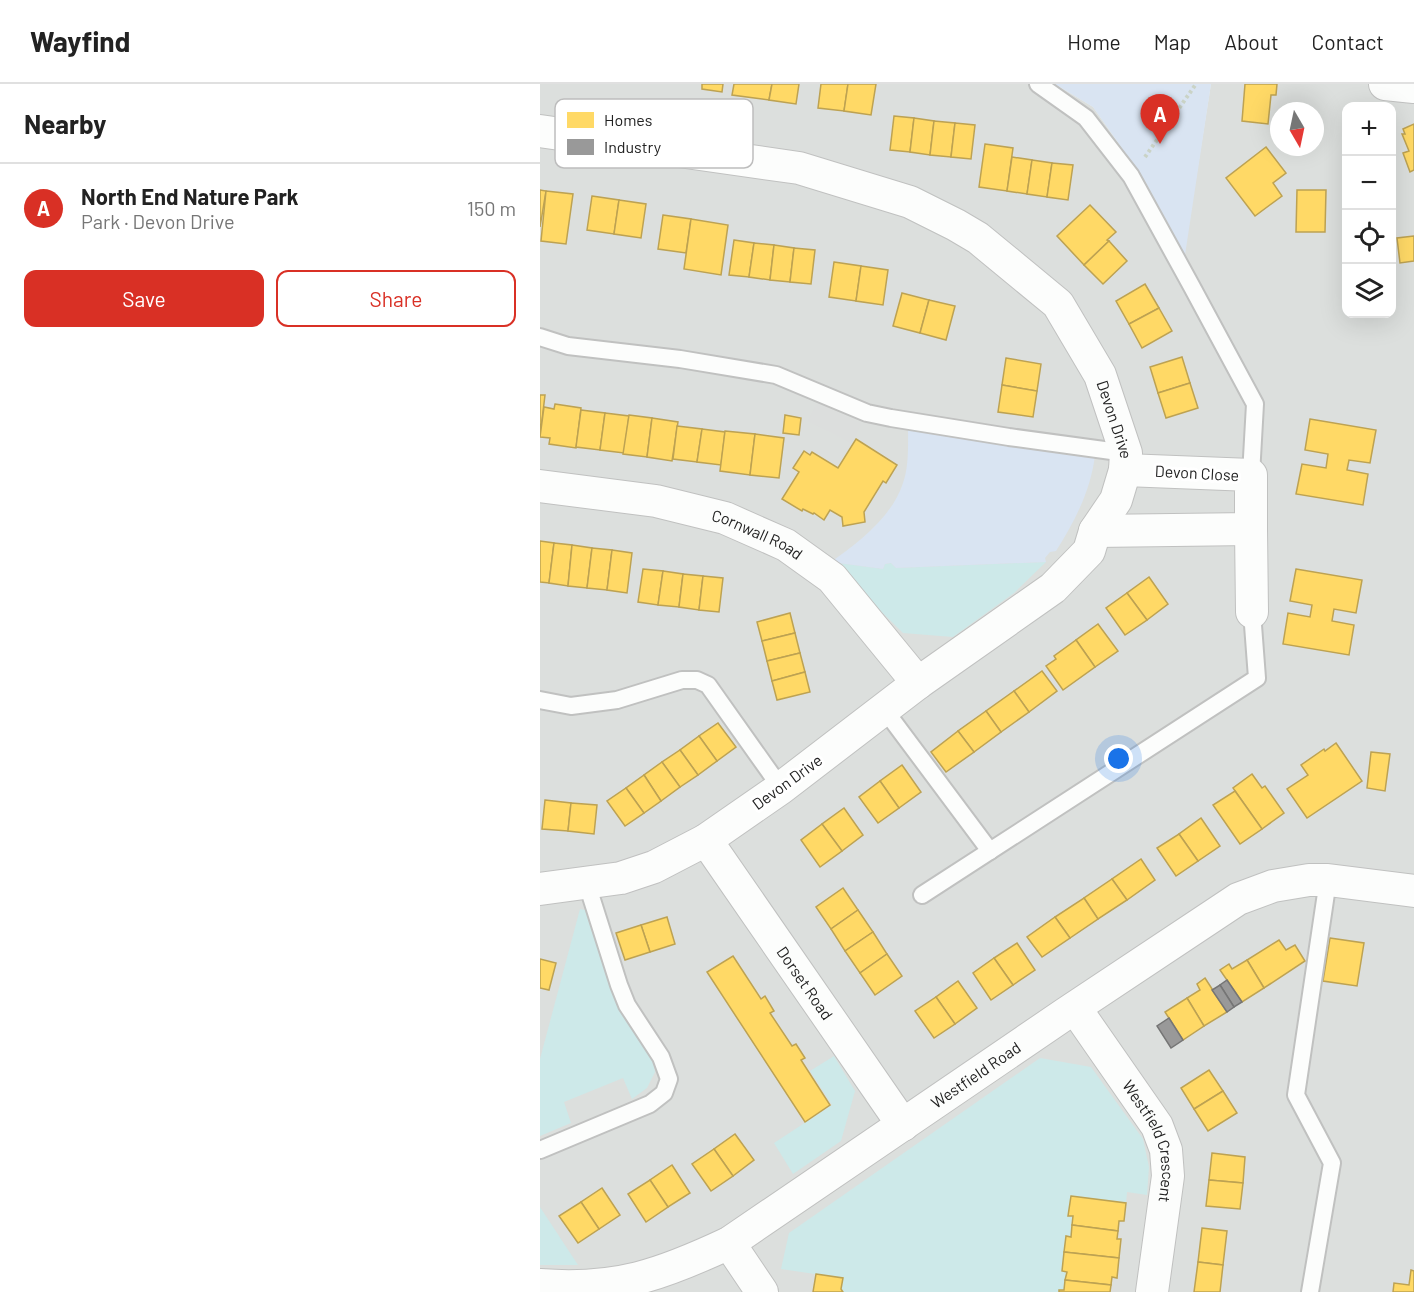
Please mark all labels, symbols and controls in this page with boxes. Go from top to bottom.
text: Wayfind [30,24,130,58]
text: Home [1067,29,1121,54]
text: Map [1154,29,1191,54]
text: About [1224,29,1279,54]
text: Contact [1312,29,1384,54]
pin: A [1140,94,1180,144]
legend [555,99,753,168]
north arrow [1270,102,1324,156]
map controls [1342,102,1396,318]
button: + [1342,102,1396,156]
text: Nearby [24,108,106,139]
text: Homes [604,110,652,129]
text: Industry [604,137,662,156]
button: − [1342,156,1396,210]
text: North End Nature Park [81,183,299,209]
text: A [37,196,50,220]
text: 150 m [467,196,516,220]
text: Park · Devon Drive [81,209,235,233]
button: locate [1342,210,1396,264]
button: layers [1342,264,1396,318]
button: Save [24,270,264,327]
button: Share [276,270,516,327]
street label: Devon Drive [1093,378,1136,459]
street label: Devon Close [1154,461,1240,484]
street label: Cornwall Road [710,505,807,563]
your location [1104,744,1133,773]
street label: Devon Drive [748,750,825,813]
street label: Dorset Road [773,942,837,1023]
street label: Westfield Road [927,1037,1024,1112]
street label: Westfield Crescent [1119,1076,1178,1204]

